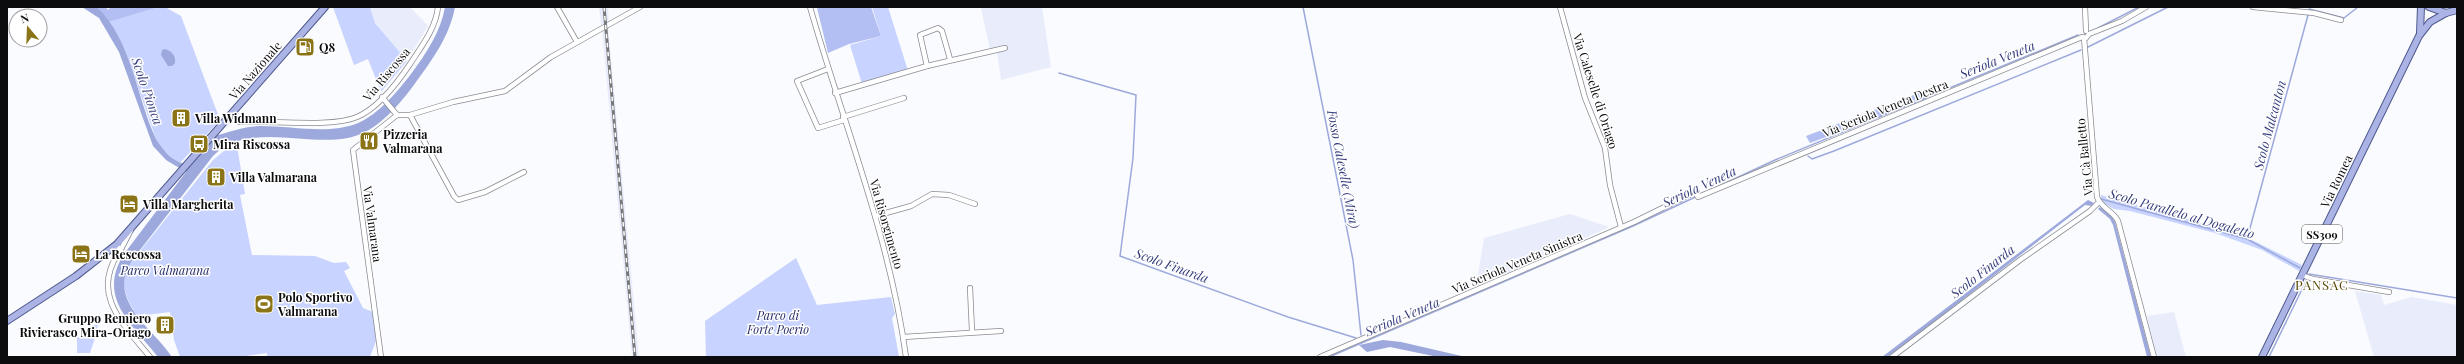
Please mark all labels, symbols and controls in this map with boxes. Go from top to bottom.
north arrow [8,8,48,48]
text: N [18,10,31,26]
street label: Via Caleselle di Oriago [1569,30,1622,151]
fuel station icon: Q8 [294,36,316,58]
water label: Seriola Veneta [1956,36,2037,82]
street label: Via Nazionale [225,38,285,103]
place label: Q8 [319,39,336,55]
street label: Via Riscossa [358,44,413,105]
water label: Scolo Pionca [128,54,168,127]
street label: Via Seriola Veneta Destra [1819,75,1950,141]
water label: Scolo Malcanton [2249,78,2289,173]
building icon: Villa Widmann [170,107,192,129]
water label: Fosso Caleselle (Mira) [1324,107,1364,230]
place label: Villa Widmann [194,110,277,126]
street label: Via Cà Balletto [2072,117,2096,197]
place label: Pizzeria Valmarana [382,126,443,156]
restaurant icon: Pizzeria Valmarana [358,130,380,152]
bus stop icon: Mira Riscossa [188,133,210,155]
place label: Mira Riscossa [213,136,291,152]
street label: Via Romea [2316,152,2356,211]
water label: Seriola Veneta [1658,161,1739,211]
building icon: Villa Valmarana [205,166,227,188]
place label: Villa Valmarana [229,169,318,185]
street label: Via Risorgimento [866,176,908,271]
street label: Via Valmarana [360,184,386,263]
water label: Scolo Parallelo al Dogaletto [2106,184,2257,242]
hotel icon: Villa Margherita [118,193,140,215]
place label: Villa Margherita [142,196,234,212]
road number: SS309 [2302,225,2342,243]
street label: Via Seriola Veneta Sinistra [1448,227,1585,297]
water label: Scolo Finarda [1946,240,2018,302]
hotel icon: La Rescossa [70,243,92,265]
water label: Scolo Finarda [1132,243,1211,286]
place label: La Rescossa [95,246,162,262]
park label: Parco Valmarana [119,262,210,278]
district label: PANSAC [2295,276,2349,293]
place label: Polo Sportivo Valmarana [277,289,353,319]
sports icon: Polo Sportivo Valmarana [253,293,275,315]
water label: Seriola Veneta [1361,293,1442,340]
park label: Parco di Forte Poerio [746,307,809,337]
place label: Gruppo Remiero Rivierasco Mira-Oriago [19,310,151,340]
building icon: Gruppo Remiero Rivierasco Mira-Oriago [154,314,176,336]

